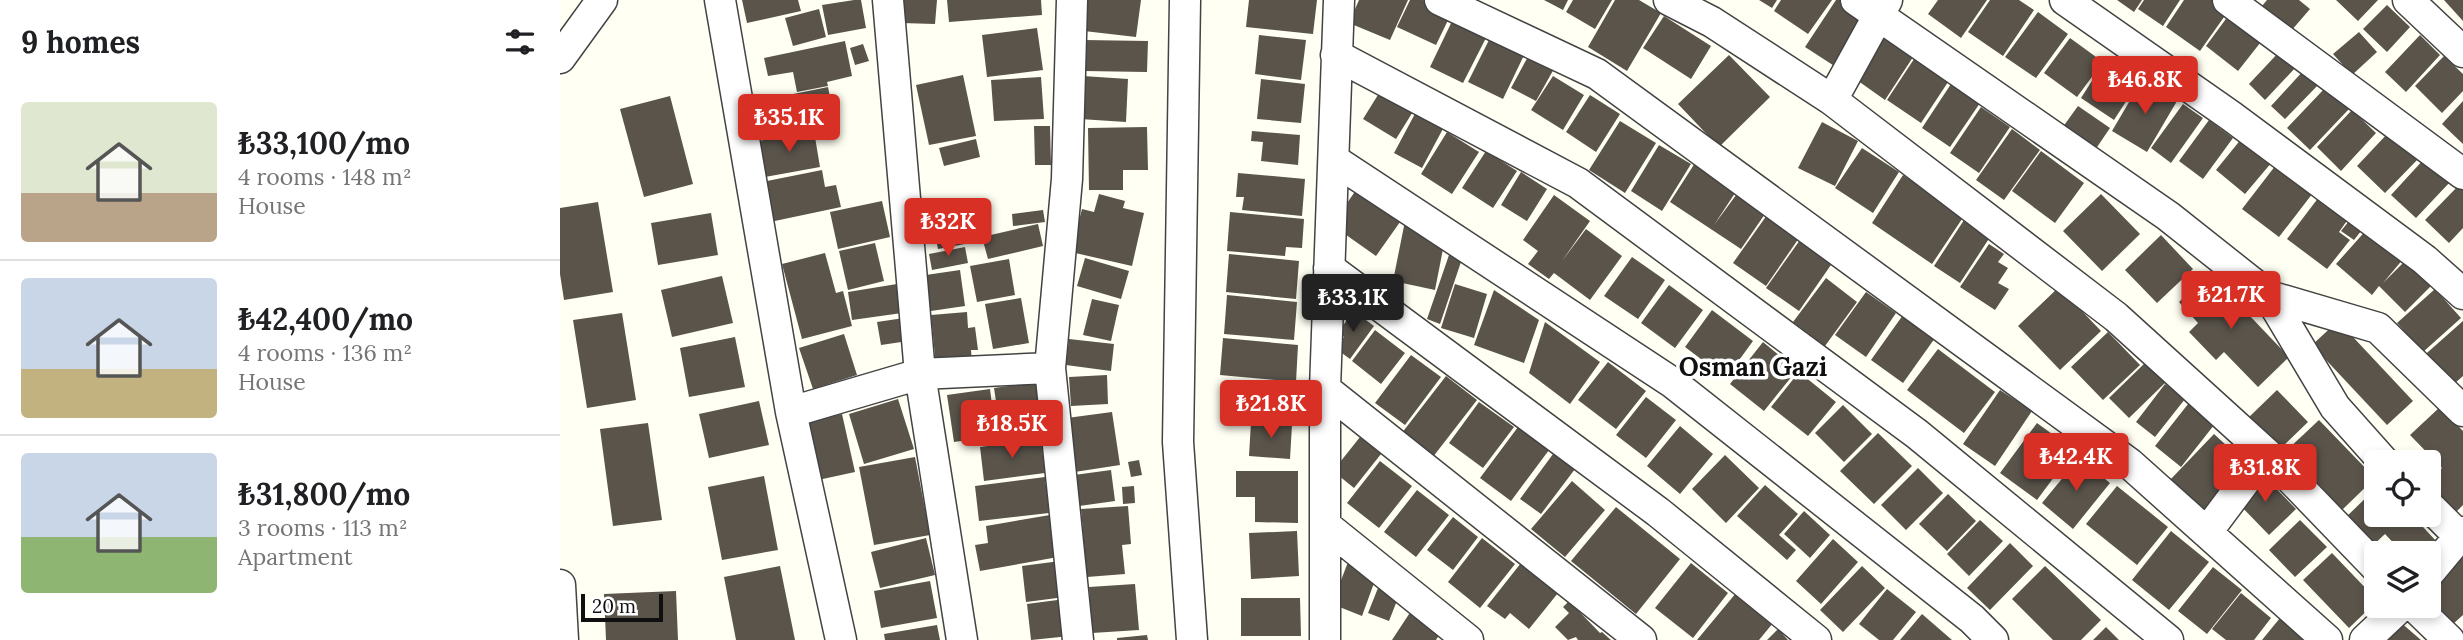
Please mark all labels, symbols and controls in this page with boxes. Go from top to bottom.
text: 9 homes [21,23,140,61]
icon: filters [501,23,539,61]
pin: ₺46.8K [2088,57,2202,116]
text: ₺46.8K [2108,64,2182,93]
pin: ₺35.1K [732,94,846,154]
text: ₺35.1K [754,102,824,131]
text: ₺33,100/mo [238,124,410,162]
icon: home [77,130,161,214]
text: 4 rooms · 148 m² [238,162,412,191]
text: House [238,191,306,220]
pin: ₺32K [907,198,989,258]
text: ₺32K [920,206,976,235]
pin: ₺21.7K [2174,272,2288,331]
pin: ₺33.1K [1296,274,1410,334]
text: ₺21.7K [2197,279,2265,308]
text: ₺33.1K [1318,282,1388,311]
text: ₺42,400/mo [238,300,413,338]
icon: home [77,306,161,390]
text: 4 rooms · 136 m² [238,338,412,367]
district label: Osman Gazi [1679,350,1827,383]
text: House [238,367,306,396]
pin: ₺21.8K [1214,380,1328,440]
text: ₺21.8K [1236,388,1306,417]
pin: ₺18.5K [955,400,1069,460]
text: ₺18.5K [977,408,1047,437]
pin: ₺42.4K [2019,434,2133,493]
text: ₺42.4K [2040,441,2112,470]
pin: ₺31.8K [2208,444,2322,504]
map controls [2364,450,2441,618]
button: locate [2364,450,2441,527]
text: ₺31.8K [2230,452,2300,481]
text: ₺31,800/mo [238,475,410,513]
icon: home [77,481,161,565]
text: 3 rooms · 113 m² [238,513,408,542]
button: layers [2364,541,2441,618]
text: Apartment [238,542,353,571]
scale bar [581,591,663,623]
text: 20 m [592,594,636,618]

